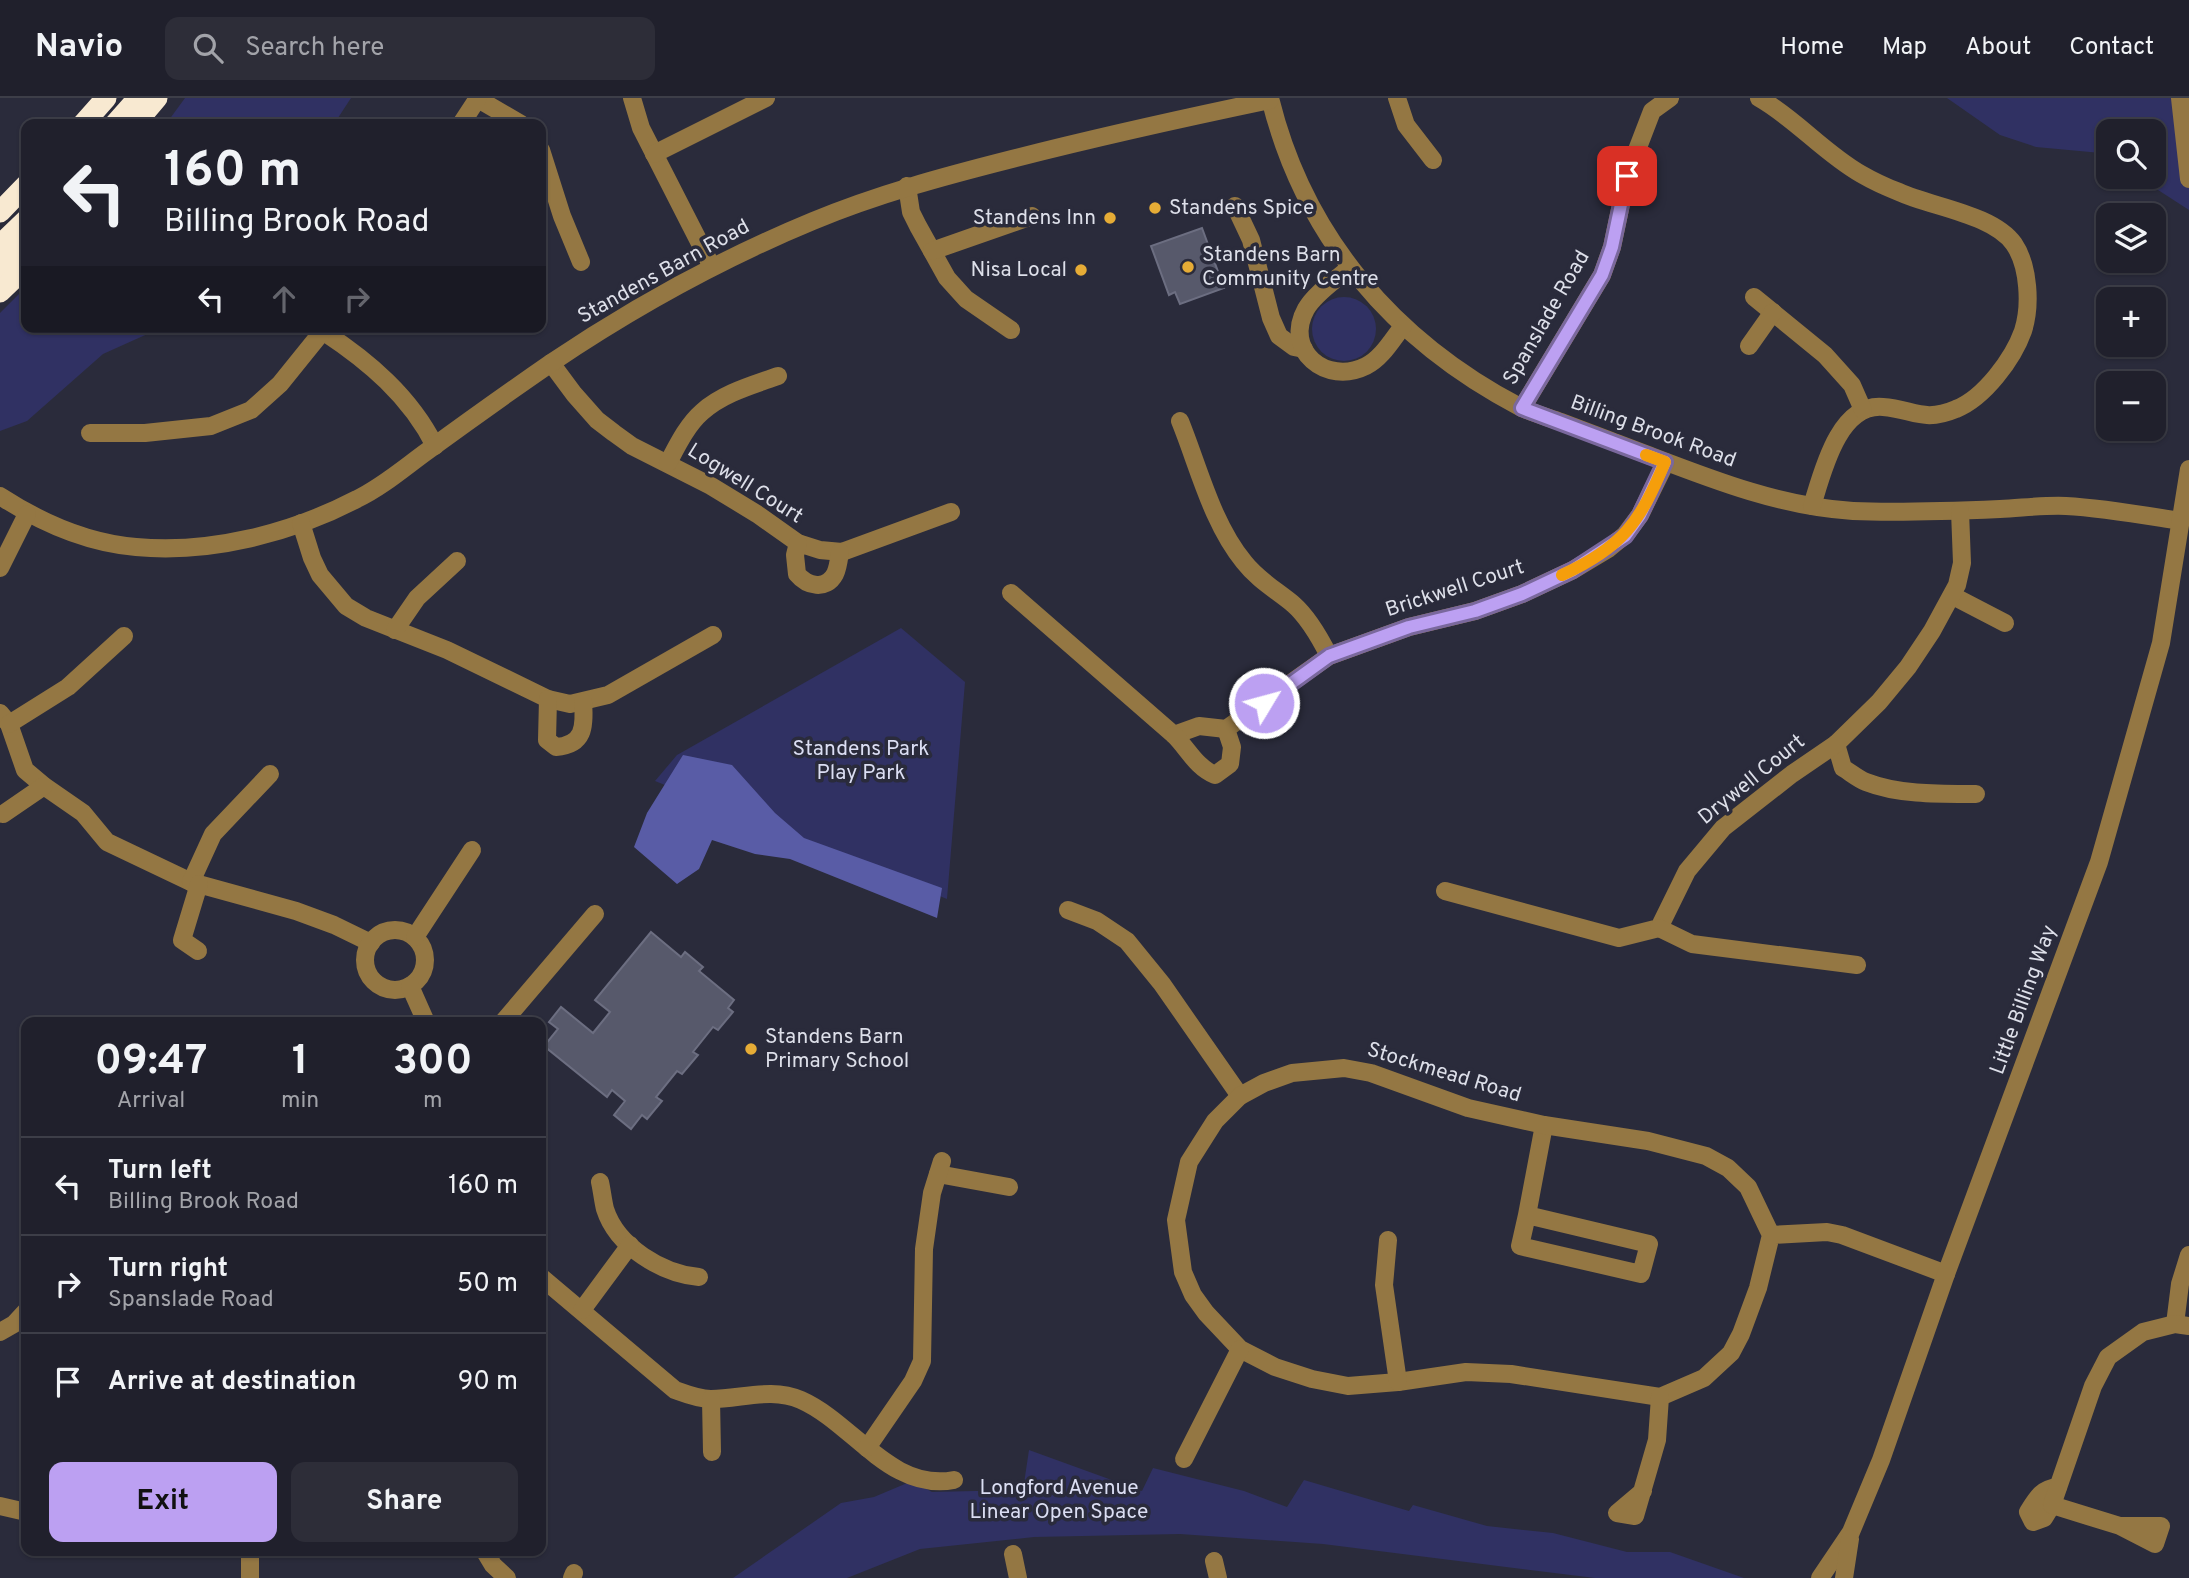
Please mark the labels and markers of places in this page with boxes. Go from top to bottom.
pin [1597,146,1657,206]
place label: Standens Spice [1169,195,1314,222]
marker: Standens Spice [1147,200,1163,216]
place label: Standens Inn [973,205,1096,232]
marker: Standens Inn [1102,210,1118,226]
place label: Standens Barn Community Centre [1202,242,1379,293]
place label: Nisa Local [971,257,1067,284]
marker: Standens Barn Community Centre [1180,259,1196,275]
marker: Nisa Local [1073,262,1089,278]
place label: Standens Barn Primary School [765,1024,909,1075]
marker: Standens Barn Primary School [743,1041,759,1057]

